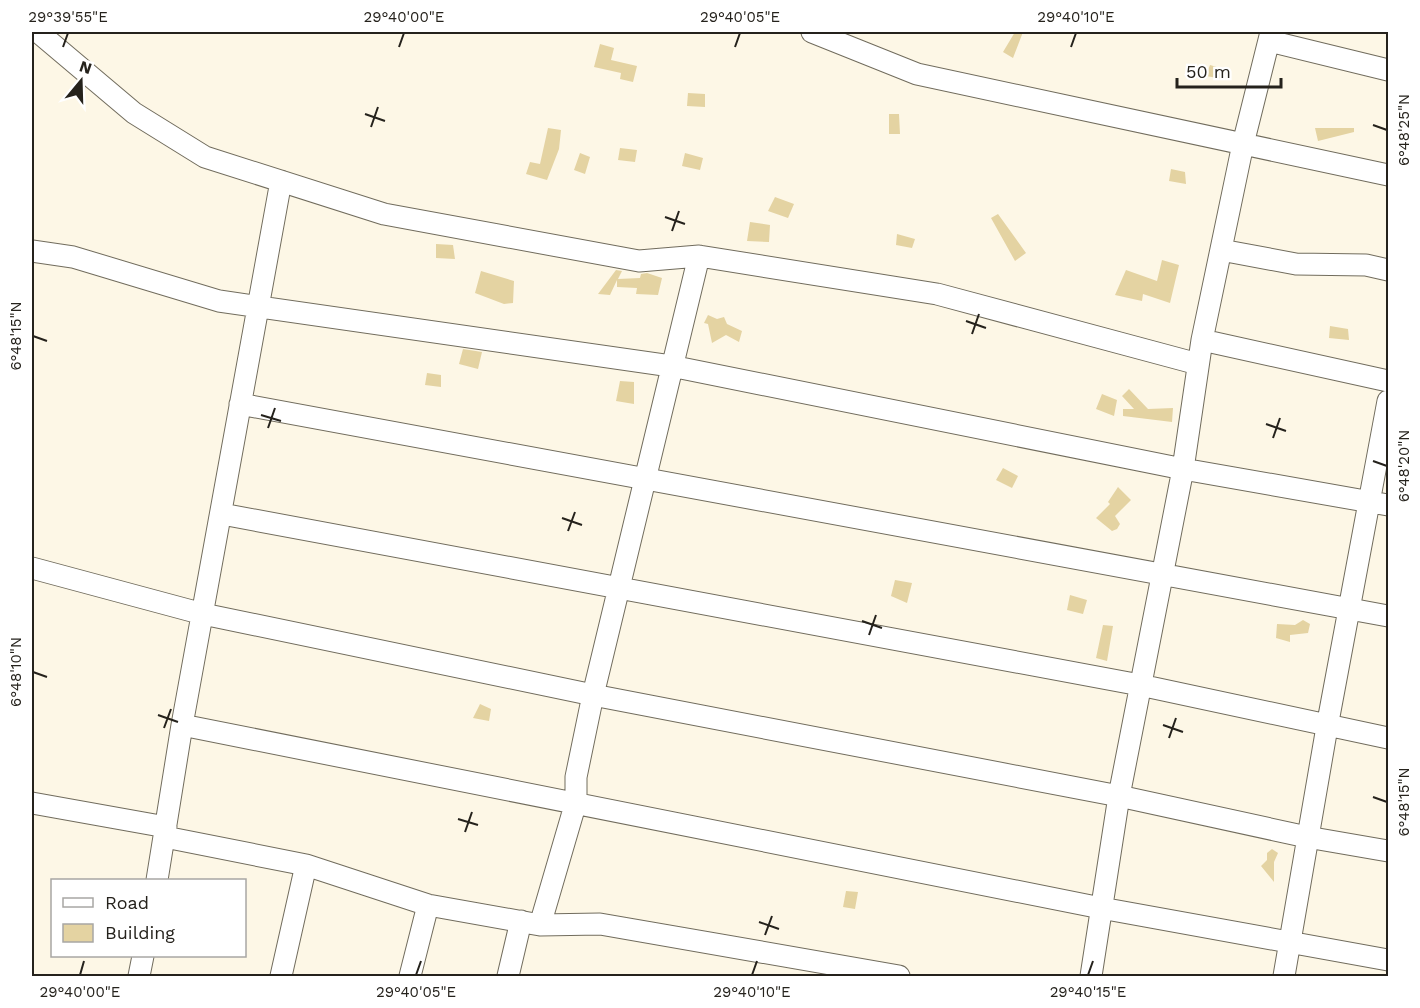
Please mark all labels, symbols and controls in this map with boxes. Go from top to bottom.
text: 29°39'55"E [28,8,108,26]
text: 29°40'00"E [364,8,444,26]
text: 29°40'05"E [700,8,780,26]
text: 29°40'10"E [1037,8,1115,26]
north arrow [51,51,111,111]
scale bar [1177,51,1280,89]
text: N [77,56,94,78]
text: 50 m [1186,61,1231,82]
text: 6°48'25"N [1395,94,1413,166]
text: 6°48'15"N [7,301,25,371]
text: 6°48'20"N [1395,430,1413,502]
text: 6°48'10"N [7,637,25,707]
text: 6°48'15"N [1395,767,1413,837]
legend [51,879,246,957]
text: Road [105,892,149,913]
text: Building [105,922,175,943]
text: 29°40'00"E [40,983,120,1001]
text: 29°40'05"E [376,983,456,1001]
text: 29°40'10"E [713,983,791,1001]
text: 29°40'15"E [1050,983,1126,1001]

